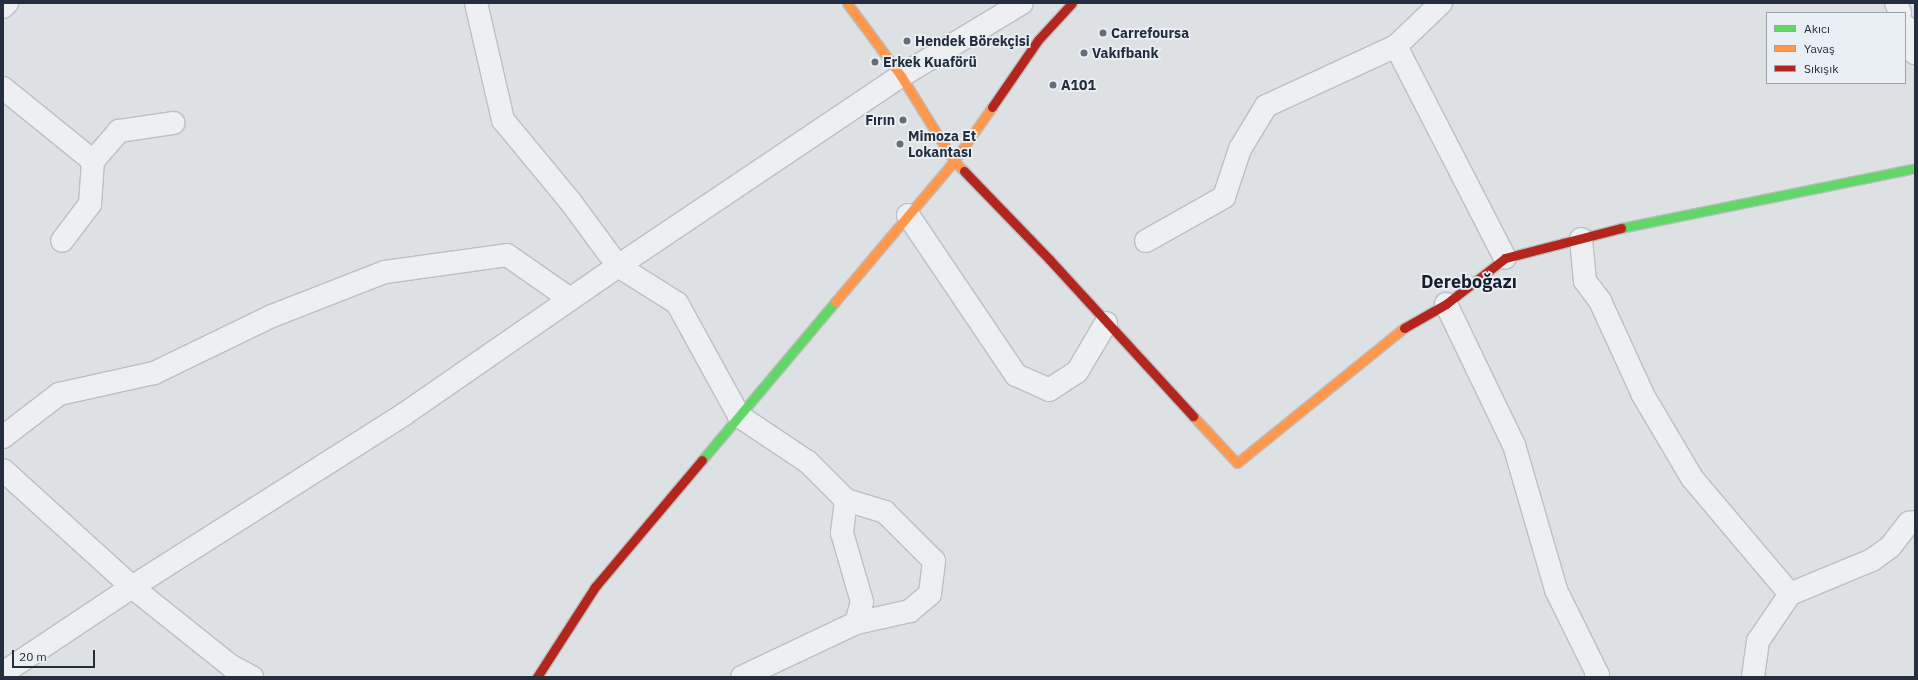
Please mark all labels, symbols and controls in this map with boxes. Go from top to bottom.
legend [1766,12,1906,84]
text: Akıcı [1804,21,1830,36]
place label: Carrefoursa [1111,25,1189,41]
marker: Carrefoursa [1098,28,1108,38]
place label: Hendek Börekçisi [915,33,1030,49]
marker: Hendek Börekçisi [902,36,912,46]
text: Yavaş [1804,41,1835,56]
place label: Vakıfbank [1092,45,1159,61]
marker: Vakıfbank [1079,48,1089,58]
place label: Erkek Kuaförü [883,54,977,70]
marker: Erkek Kuaförü [870,57,880,67]
text: Sıkışık [1804,61,1838,76]
place label: A101 [1061,77,1096,93]
marker: A101 [1048,80,1058,90]
place label: Fırın [865,112,895,128]
marker: Fırın [898,115,908,125]
place label: Mimoza Et Lokantası [908,128,976,160]
marker: Mimoza Et Lokantası [895,139,905,149]
district label: Dereboğazı [1421,271,1517,293]
scale bar [14,642,97,668]
text: 20 m [19,649,47,664]

